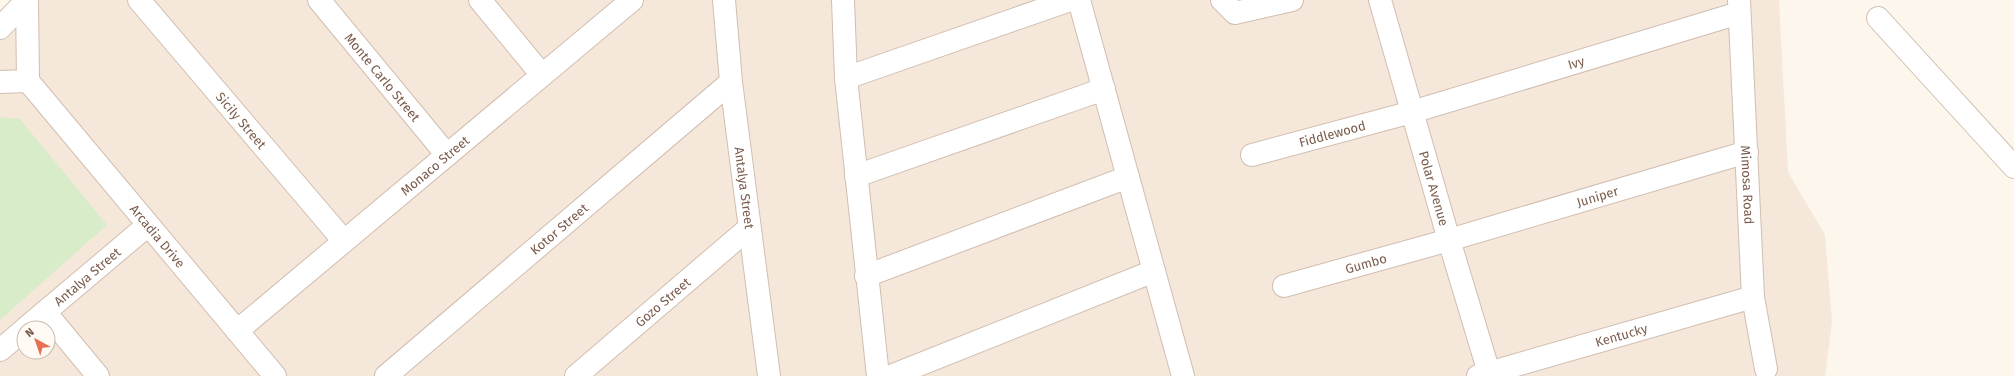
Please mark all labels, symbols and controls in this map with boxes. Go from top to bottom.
street label: Monte Carlo Street [342,30,424,124]
street label: Ivy [1566,53,1587,72]
street label: Sicily Street [213,89,270,152]
street label: Fiddlewood [1297,117,1367,150]
street label: Monaco Street [397,132,472,198]
street label: Mimosa Road [1738,145,1757,225]
street label: Antalya Street [732,146,757,230]
street label: Polar Avenue [1416,149,1452,228]
street label: Juniper [1575,183,1620,209]
street label: Kotor Street [527,200,591,257]
street label: Arcadia Drive [127,201,188,271]
street label: Antalya Street [51,244,124,309]
street label: Gumbo [1344,250,1388,276]
street label: Gozo Street [632,274,693,330]
north arrow [16,320,56,360]
street label: Kentucky [1593,320,1650,349]
text: N [23,325,37,340]

